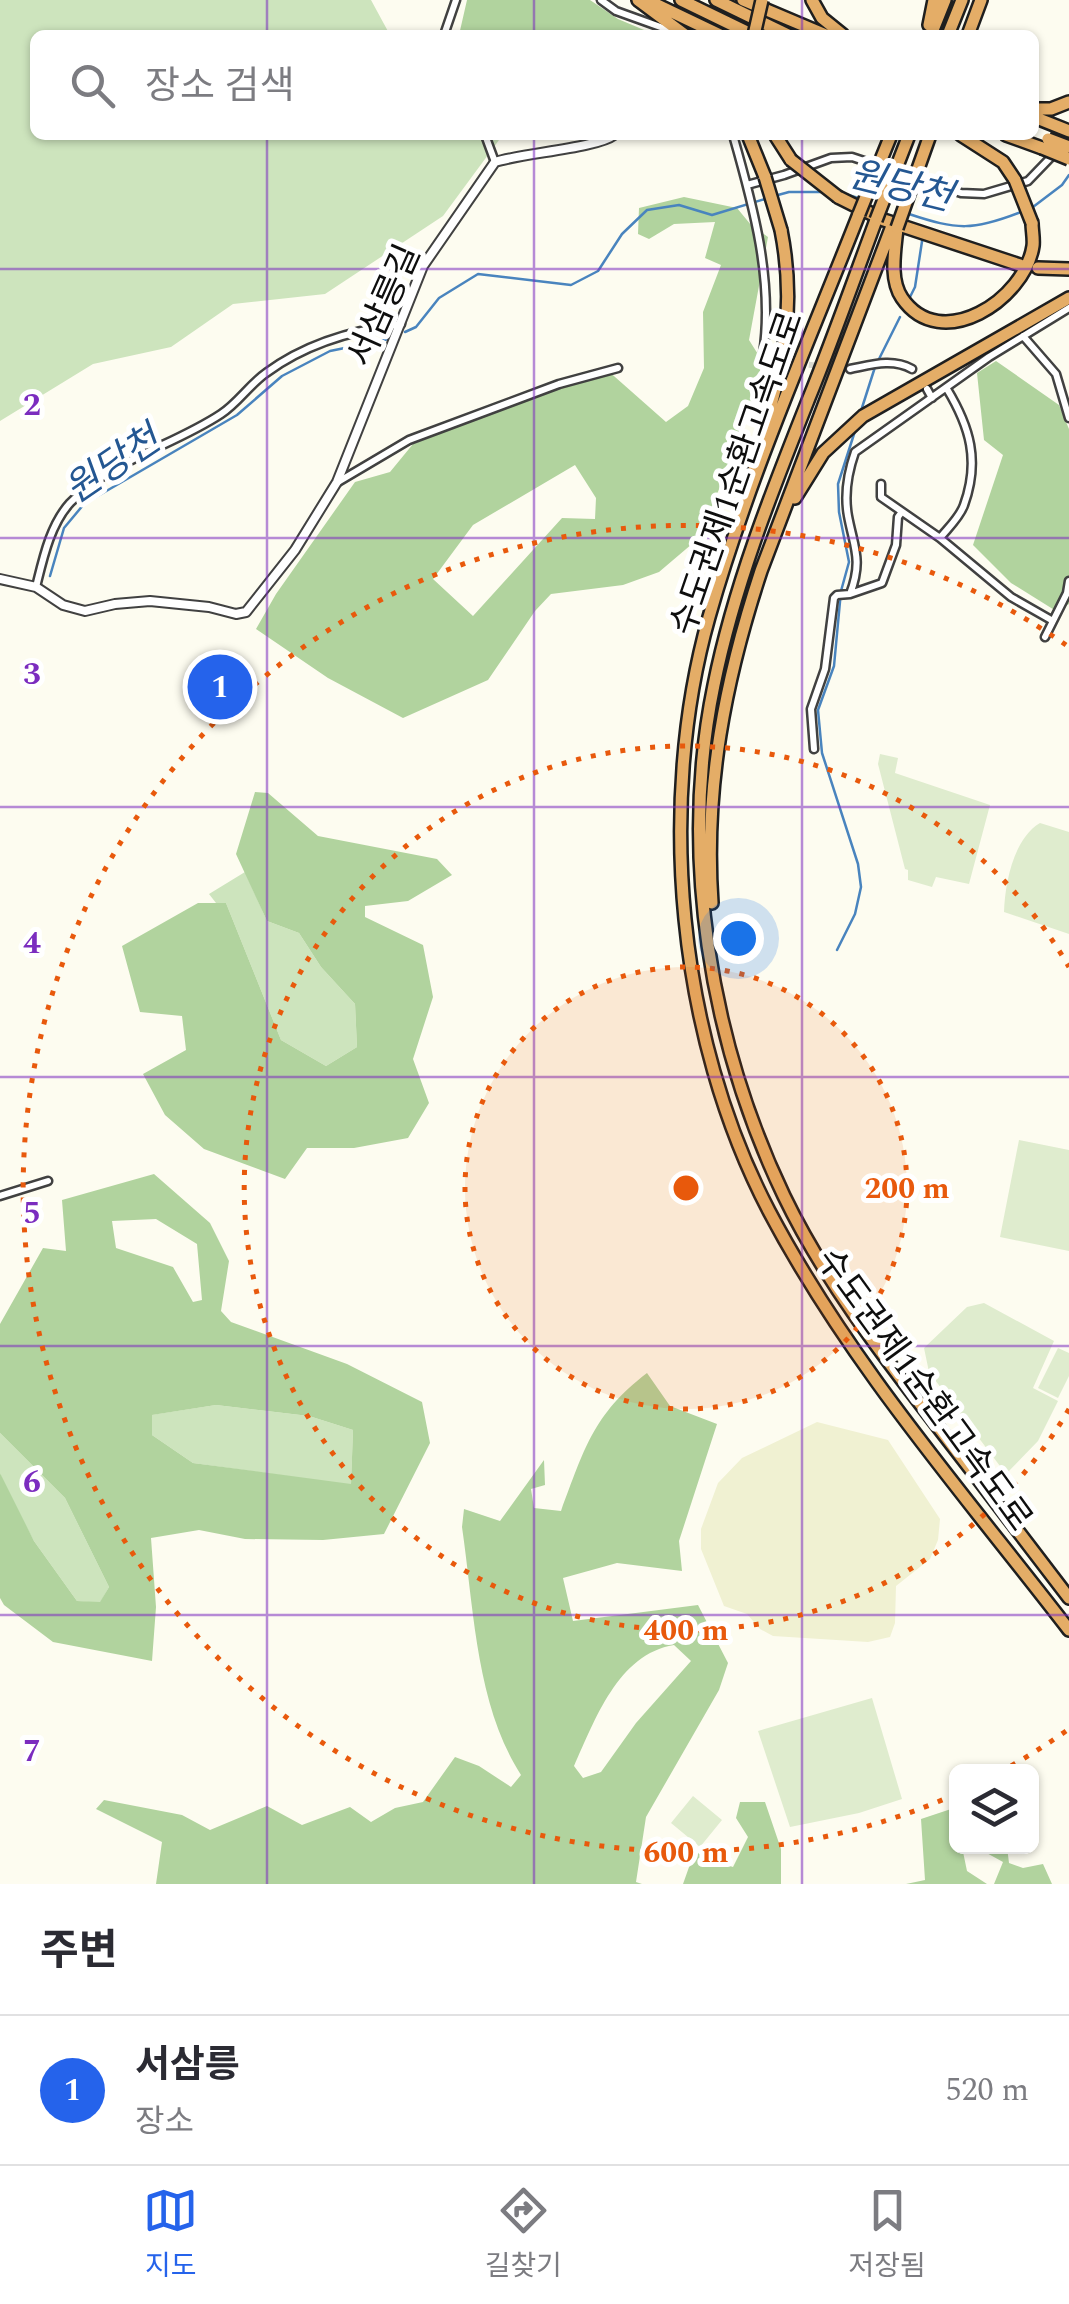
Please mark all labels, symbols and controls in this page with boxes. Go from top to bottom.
search box [30,30,1039,140]
icon: search [65,58,120,113]
text: 장소 검색 [145,58,294,116]
water label: 원당천 [843,146,962,229]
street label: 서삼릉길 [334,236,435,375]
street label: 수도권제1순환고속도로 [657,304,818,643]
text: 2 [23,381,41,430]
water label: 원당천 [53,410,176,519]
text: 3 [23,650,41,699]
pin: 1 [188,650,252,724]
your location [713,913,764,964]
text: 4 [23,919,41,968]
text: 200 m [864,1166,950,1212]
centre of rings [668,1170,704,1206]
text: 5 [23,1189,41,1238]
street label: 수도권제1순환고속도로 [803,1237,1045,1543]
text: 6 [23,1458,41,1507]
text: 400 m [643,1608,729,1654]
text: 7 [23,1727,41,1776]
map controls [949,1764,1039,1854]
button: layers [949,1764,1039,1854]
text: 600 m [643,1830,729,1876]
text: 주변 [40,1920,117,1983]
text: 서삼릉 [135,2037,240,2095]
text: 1 [64,2066,81,2115]
text: 520 m [945,2066,1029,2115]
text: 장소 [135,2098,194,2147]
tab: 지도 [143,2183,198,2288]
tab: 길찾기 [485,2183,562,2288]
tab: 저장됨 [848,2183,926,2288]

